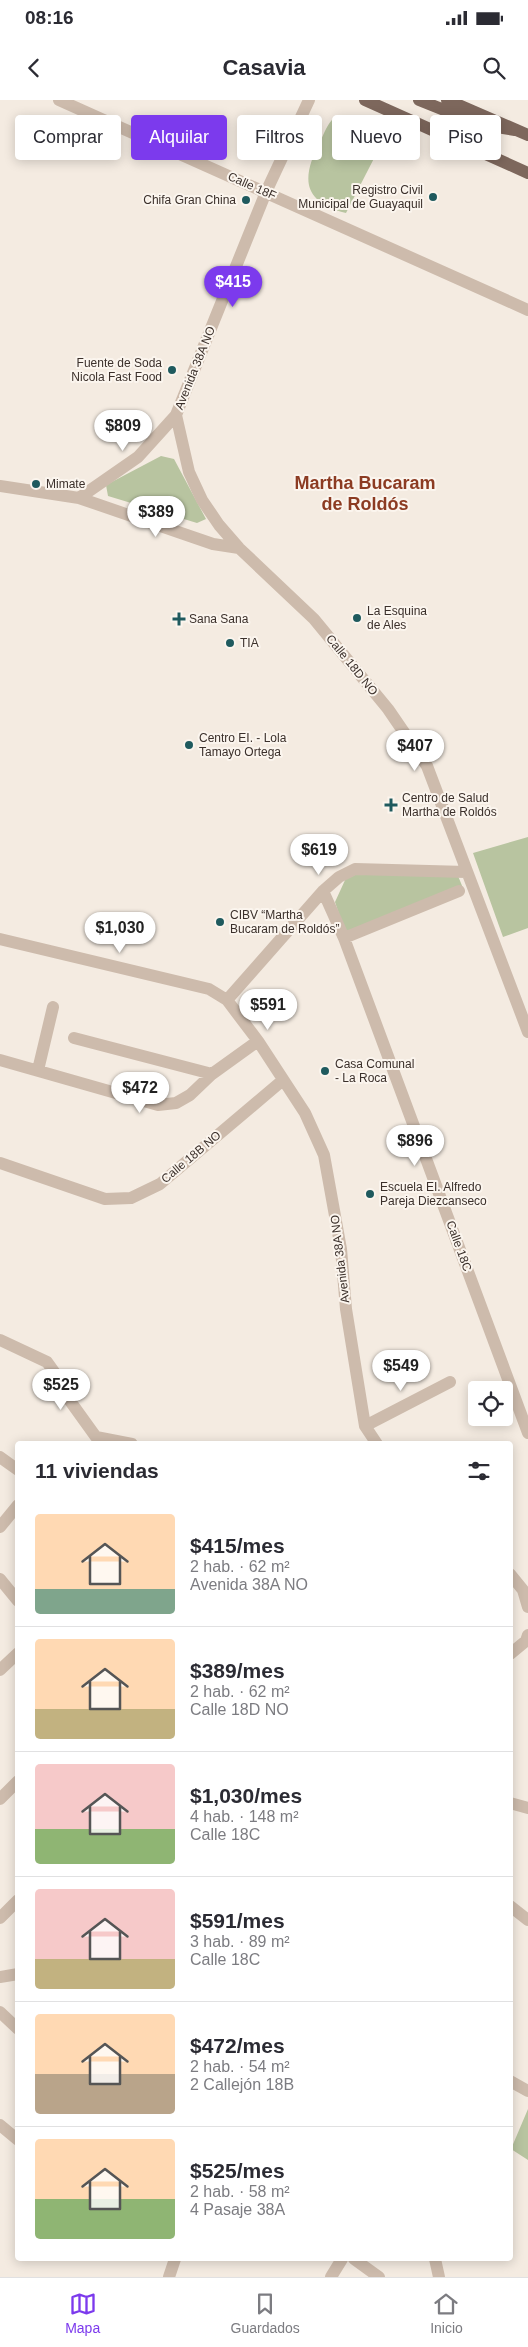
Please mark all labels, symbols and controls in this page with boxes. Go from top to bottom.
text: 08:16 [25,7,74,28]
icon: back [20,54,48,82]
icon: search [480,54,508,82]
text: Casavia [222,55,306,80]
chip: Comprar [15,115,121,160]
chip: Alquilar [131,115,227,160]
chip: Filtros [237,115,322,160]
chip: Nuevo [332,115,420,160]
chip: Piso [430,115,501,160]
street label: Calle 18F [226,169,278,203]
place label: Registro Civil Municipal de Guayaquil [298,183,423,211]
marker: Registro Civil Municipal de Guayaquil [427,191,439,203]
place label: Chifa Gran China [143,193,236,207]
marker: Chifa Gran China [240,194,252,206]
pin: $415 [203,266,263,308]
text: $415 [215,273,251,290]
street label: Avenida 38A NO [172,324,218,412]
place label: Fuente de Soda Nicola Fast Food [71,356,162,384]
marker: Fuente de Soda Nicola Fast Food [166,364,178,376]
pin: $809 [93,410,153,452]
text: $809 [105,417,141,434]
district label: Martha Bucaram de Roldós [294,473,436,514]
place label: Mimate [46,477,86,491]
marker: Mimate [30,478,42,490]
pin: $389 [126,496,186,538]
text: $389 [138,503,174,520]
place label: La Esquina de Ales [367,604,427,632]
place label: Sana Sana [189,612,249,626]
marker: La Esquina de Ales [351,612,363,624]
marker: Sana Sana [173,613,185,625]
street label: Calle 18D NO [323,632,381,698]
place label: TIA [240,636,259,650]
marker: TIA [224,637,236,649]
pin: $407 [385,730,445,772]
place label: Centro EI. - Lola Tamayo Ortega [199,731,287,759]
text: $407 [397,737,433,754]
marker: Centro EI. - Lola Tamayo Ortega [183,739,195,751]
place label: Centro de Salud Martha de Roldós [402,791,497,819]
marker: Centro de Salud Martha de Roldós [384,798,398,812]
pin: $619 [289,834,349,876]
text: $619 [301,841,337,858]
place label: CIBV “Martha Bucaram de Roldós” [230,908,339,936]
pin: $1,030 [79,912,161,954]
marker: CIBV “Martha Bucaram de Roldós” [214,916,226,928]
text: $1,030 [96,919,144,936]
pin: $591 [238,988,298,1031]
text: $591 [250,996,286,1013]
place label: Casa Comunal - La Roca [335,1057,414,1085]
marker: Casa Comunal - La Roca [319,1065,331,1077]
pin: $472 [110,1072,170,1114]
text: $472 [122,1079,158,1096]
pin: $896 [385,1124,445,1167]
street label: Calle 18B NO [158,1128,224,1186]
text: $896 [397,1132,433,1149]
place label: Escuela EI. Alfredo Pareja Diezcanseco [380,1180,487,1208]
marker: Escuela EI. Alfredo Pareja Diezcanseco [364,1188,376,1200]
street label: Avenida 38A NO [328,1214,352,1304]
street label: Calle 18C [443,1219,475,1273]
pin: $549 [371,1350,431,1392]
text: $549 [383,1357,419,1374]
pin: $525 [31,1368,91,1411]
text: $525 [43,1376,79,1393]
map controls [468,1381,513,1426]
button: locate [468,1381,513,1426]
icon: filters [465,1457,493,1485]
text: 11 viviendas [35,1459,159,1482]
icon: home [75,1534,135,1594]
text: $415/mes [190,1534,285,1557]
text: 2 hab. · 62 m² [190,1558,290,1575]
text: Avenida 38A NO [190,1576,308,1593]
icon: home [75,1659,135,1719]
text: $389/mes [190,1659,285,1682]
text: 2 hab. · 62 m² [190,1683,290,1700]
text: Calle 18D NO [190,1701,289,1718]
icon: home [75,1784,135,1844]
text: $1,030/mes [190,1784,302,1807]
text: 4 hab. · 148 m² [190,1808,299,1825]
text: Calle 18C [190,1826,260,1843]
icon: home [75,1909,135,1969]
text: $591/mes [190,1909,285,1932]
text: 3 hab. · 89 m² [190,1933,290,1950]
text: Calle 18C [190,1951,260,1968]
icon: home [75,2034,135,2094]
text: $472/mes [190,2034,285,2057]
text: 2 hab. · 54 m² [190,2058,290,2075]
text: 2 Callejón 18B [190,2076,294,2093]
icon: home [75,2159,135,2219]
text: $525/mes [190,2159,285,2182]
text: 2 hab. · 58 m² [190,2183,290,2200]
text: 4 Pasaje 38A [190,2201,285,2218]
tab: Mapa [65,2290,100,2336]
tab: Guardados [231,2290,300,2336]
tab: Inicio [430,2290,463,2336]

